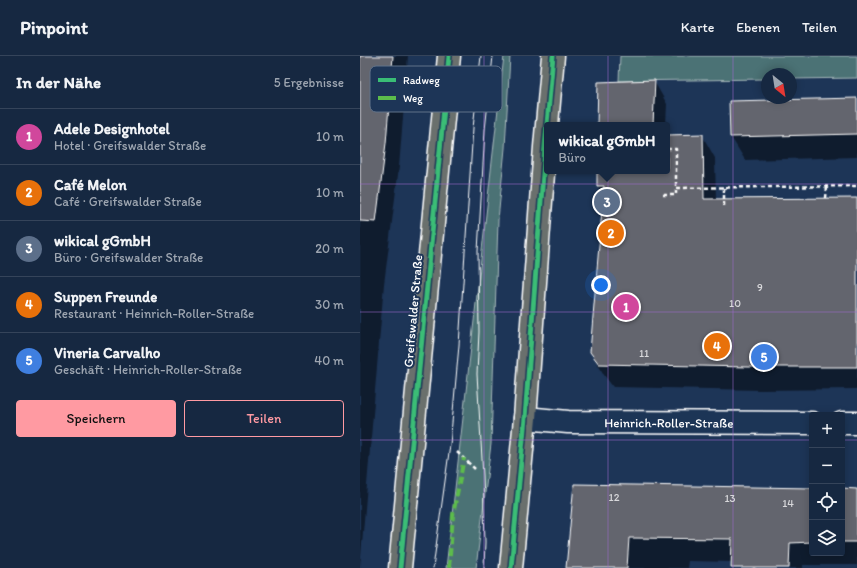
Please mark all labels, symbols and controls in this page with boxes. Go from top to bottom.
text: Pinpoint [20,16,88,39]
text: Karte [681,19,714,36]
text: Ebenen [736,19,780,36]
text: Teilen [802,19,837,36]
legend [370,66,502,112]
north arrow [761,68,797,104]
text: In der Nähe [16,72,101,92]
text: Radweg [403,74,440,87]
text: 5 Ergebnisse [274,75,344,90]
text: Weg [403,92,423,105]
text: Adele Designhotel [54,120,170,138]
popup [544,122,670,174]
text: 1 [26,129,32,144]
text: 10 m [316,129,344,144]
text: wikical gGmbH [559,132,655,150]
text: Hotel · Greifswalder Straße [54,138,206,153]
text: Büro [559,150,586,165]
text: Café Melon [54,176,127,194]
text: 2 [26,185,32,200]
text: 10 m [316,185,344,200]
pin: 3 [594,187,620,217]
text: Café · Greifswalder Straße [54,194,202,209]
pin: 2 [598,218,624,248]
text: wikical gGmbH [54,232,151,250]
text: 3 [25,241,33,256]
text: 20 m [315,241,344,256]
text: Büro · Greifswalder Straße [54,250,203,265]
street label: Greifswalder Straße [401,254,425,368]
your location [591,275,611,295]
house number: 9 [757,281,763,294]
text: Suppen Freunde [54,288,157,306]
pin: 1 [613,292,639,322]
text: 4 [25,297,33,312]
text: 30 m [315,297,344,312]
house number: 10 [729,297,741,310]
text: Restaurant · Heinrich-Roller-Straße [54,306,254,321]
pin: 4 [704,331,730,361]
pin: 5 [751,342,777,372]
text: Vineria Carvalho [54,344,161,362]
house number: 11 [639,347,649,360]
text: 5 [26,353,32,368]
text: 40 m [314,353,344,368]
text: Geschäft · Heinrich-Roller-Straße [54,362,242,377]
button: Speichern [16,400,176,437]
button: Teilen [184,400,344,437]
map controls [809,412,845,556]
button: + [809,412,845,448]
street label: Heinrich-Roller-Straße [604,415,733,430]
button: − [809,448,845,484]
button: locate [809,484,845,520]
house number: 12 [609,491,620,504]
house number: 13 [724,492,736,505]
house number: 14 [782,497,794,510]
button: layers [809,520,845,556]

